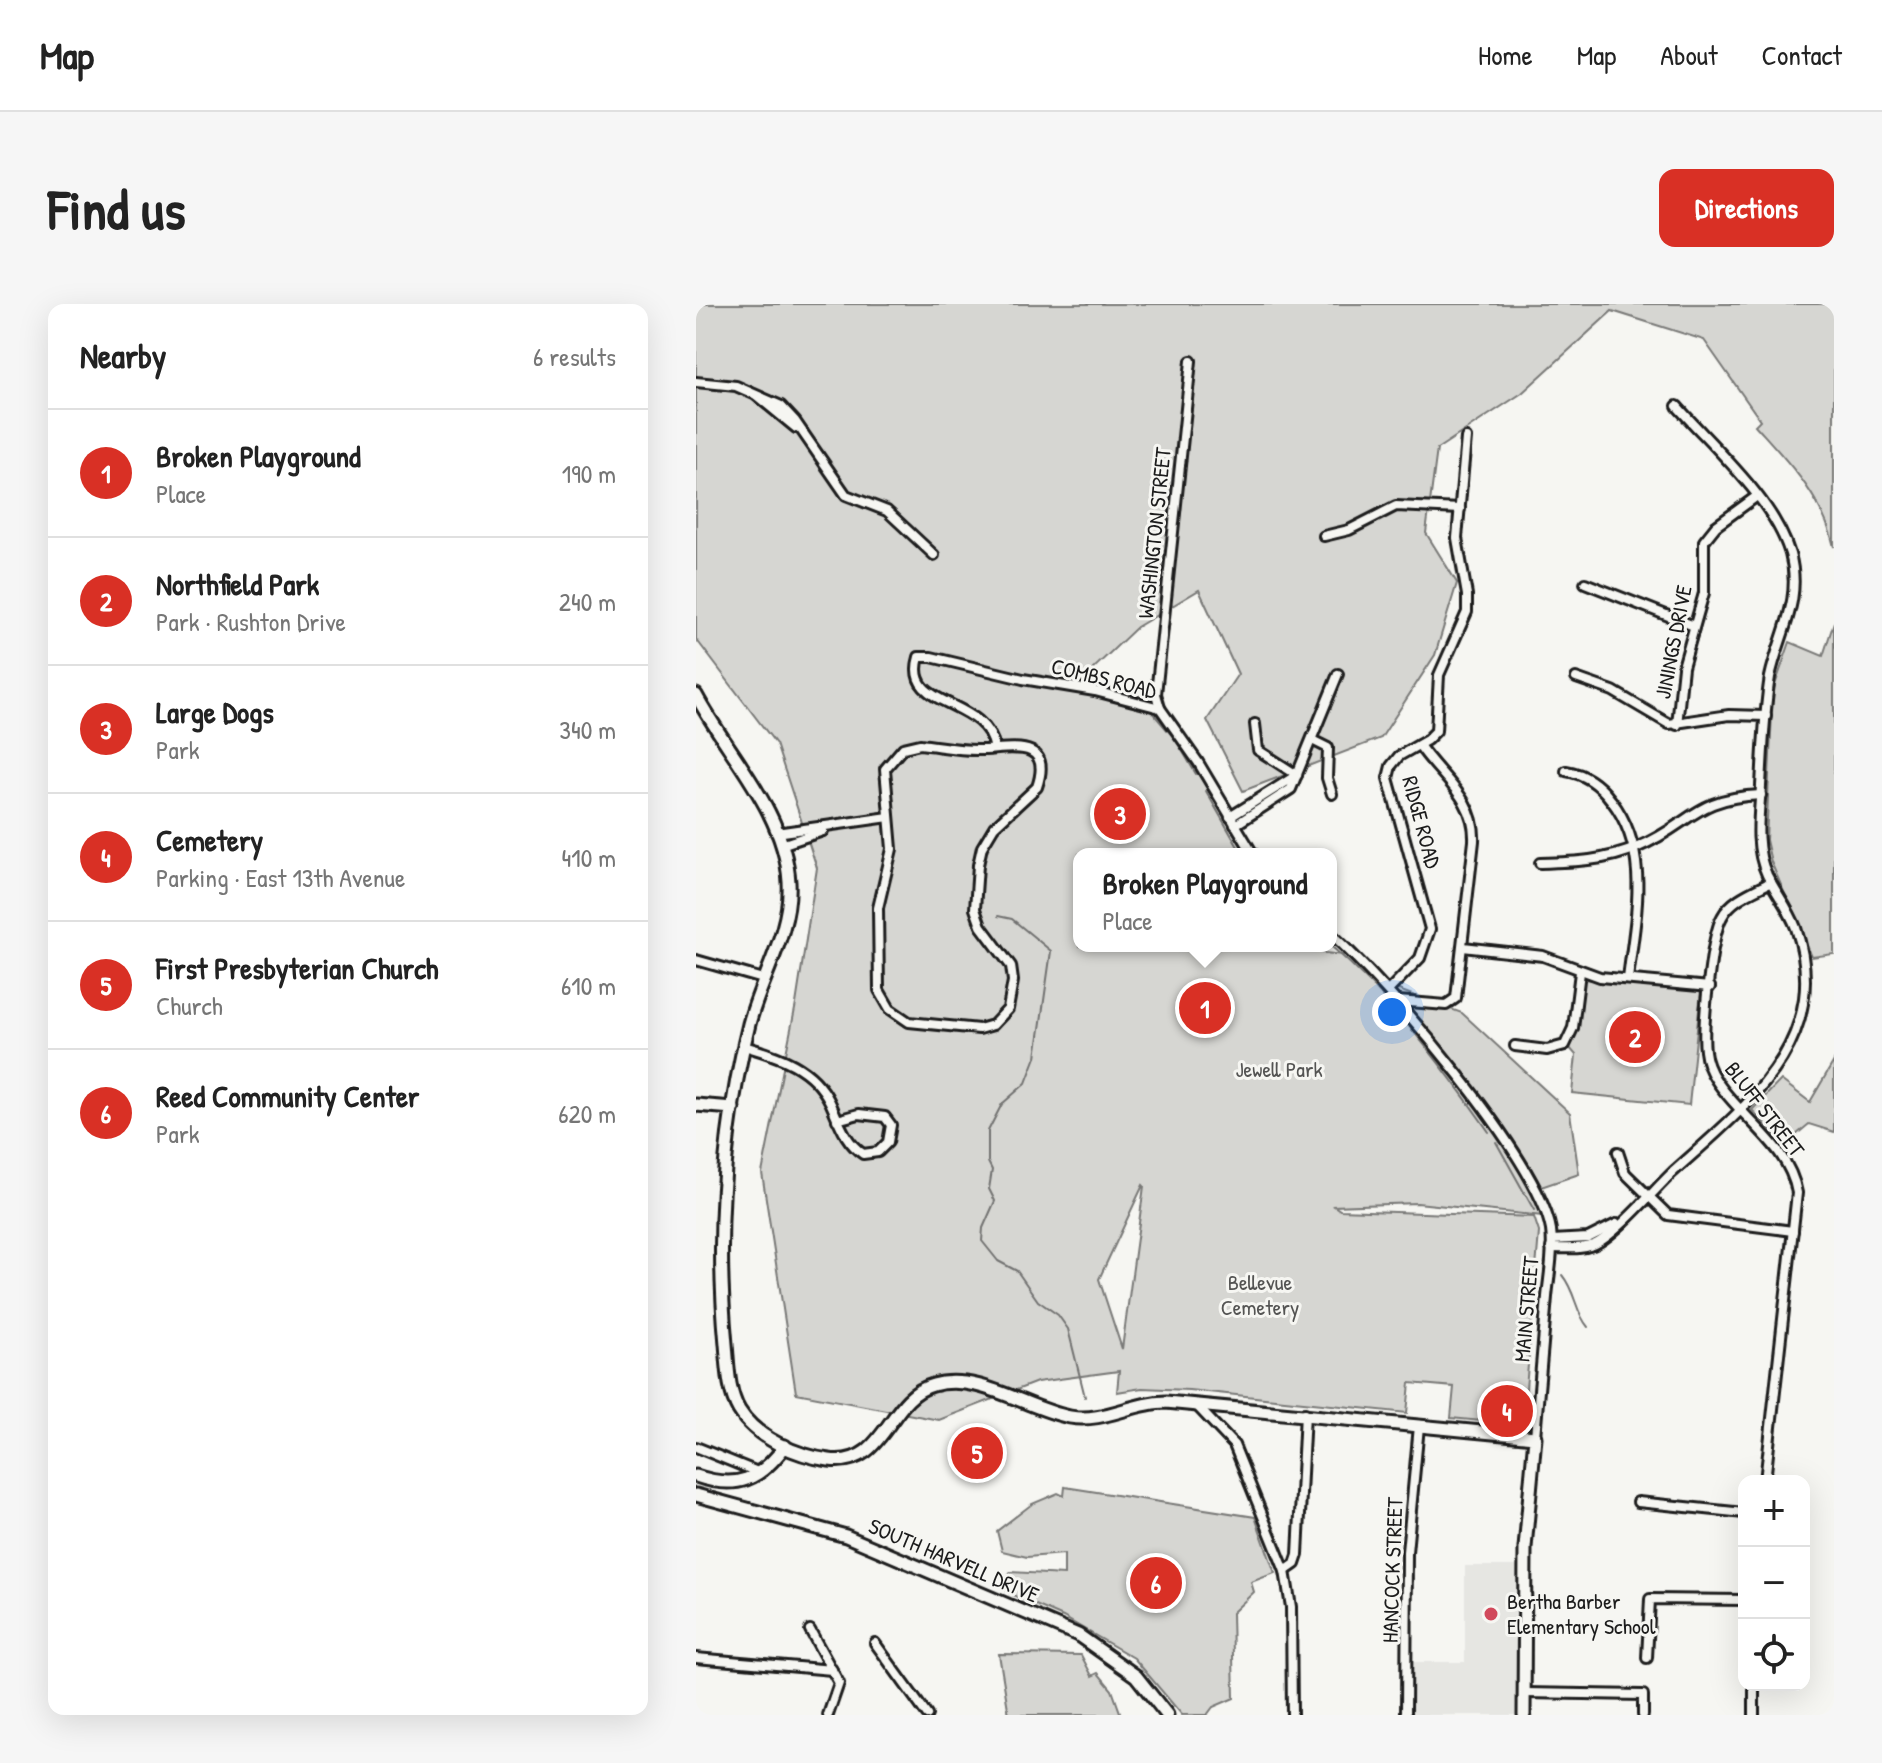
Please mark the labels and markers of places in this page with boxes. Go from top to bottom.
pin: 3 [1094,784,1146,844]
pin: 1 [1179,978,1231,1038]
pin: 2 [1609,1007,1661,1067]
pin: 4 [1481,1381,1533,1441]
pin: 5 [951,1423,1003,1483]
pin: 6 [1130,1553,1182,1613]
place label: Bertha Barber Elementary School [1507,1586,1656,1641]
marker: Bertha Barber Elementary School [1482,1605,1500,1623]

